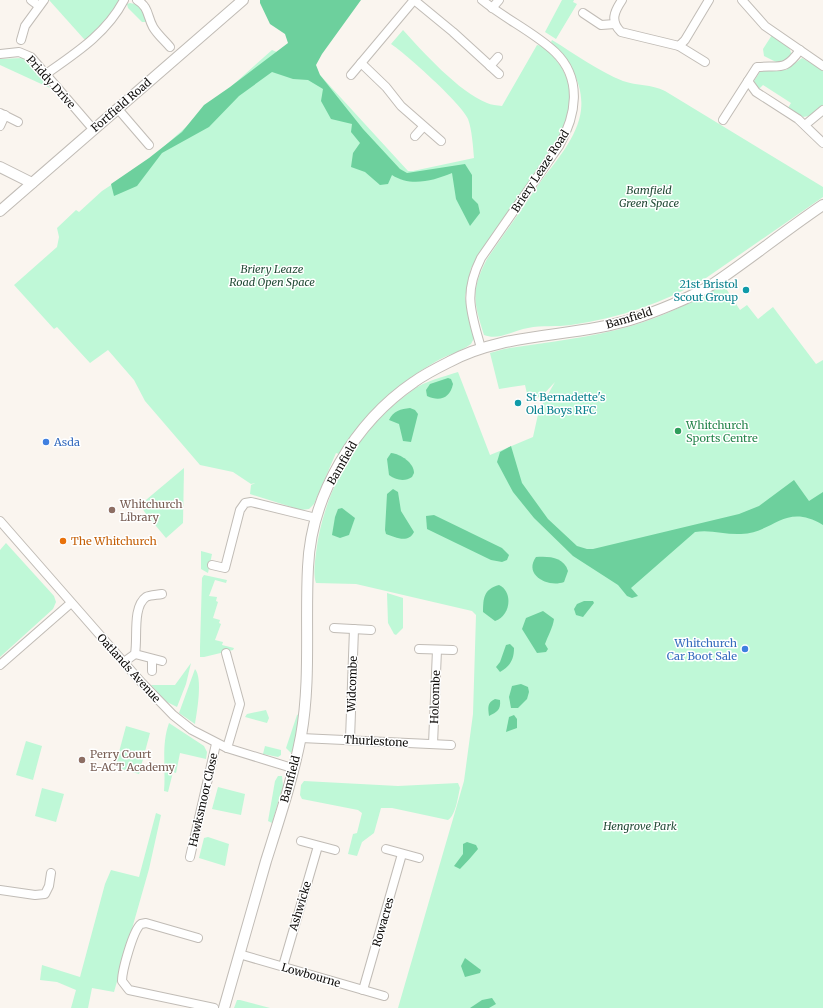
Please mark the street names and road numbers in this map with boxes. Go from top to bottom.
street label: Priddy Drive [24,53,79,112]
street label: Fortfield Road [88,75,154,135]
street label: Briery Leaze Road [508,127,572,215]
street label: Bamfield [604,304,654,332]
street label: Bamfield [324,438,360,487]
street label: Oatlands Avenue [94,631,164,706]
street label: Widcombe [344,655,360,713]
street label: Holcombe [427,670,443,724]
street label: Thurlestone [344,732,409,750]
street label: Hawksmoor Close [185,752,221,848]
street label: Bamfield [277,754,303,804]
street label: Ashwicke [286,879,314,933]
street label: Rowacres [369,896,397,948]
street label: Lowbourne [280,960,342,990]

